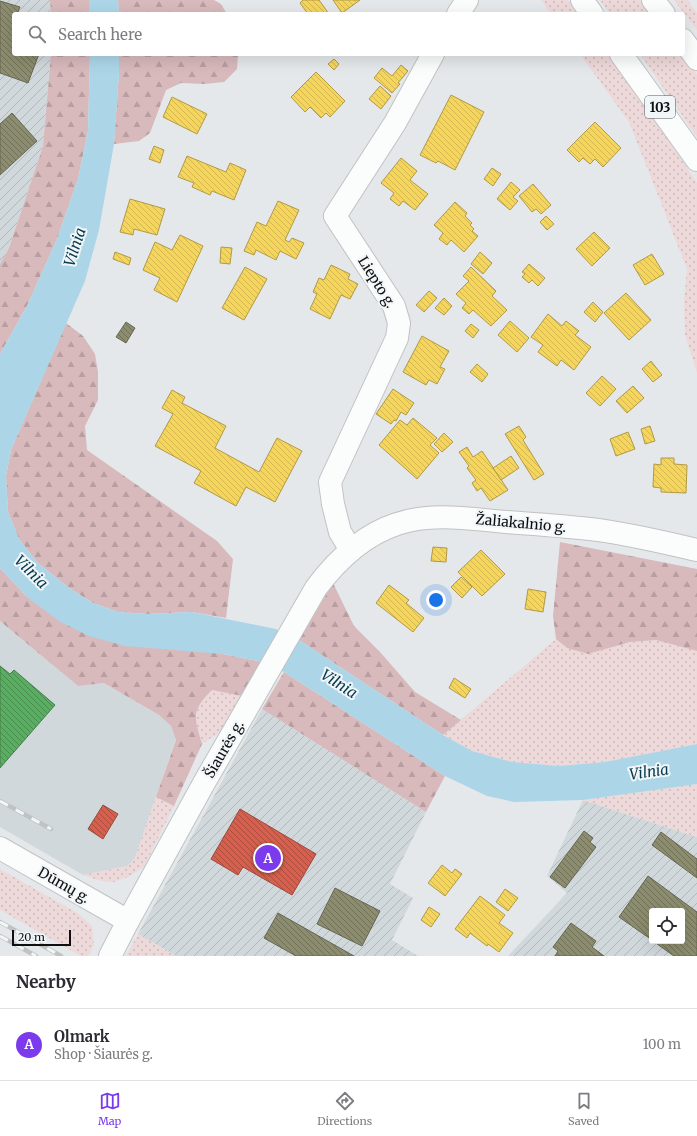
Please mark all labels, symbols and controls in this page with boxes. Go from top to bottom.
search box [12,12,685,56]
icon: search [26,23,48,45]
text: Search here [58,25,142,44]
road number: 103 [645,96,675,118]
water label: Vilnia [59,225,90,269]
street label: Liepto g. [354,253,400,311]
street label: Žaliakalnio g. [475,510,567,536]
water label: Vilnia [11,551,52,592]
your location [426,590,446,610]
water label: Vilnia [317,665,361,702]
street label: Šiaurės g. [200,717,248,781]
water label: Vilnia [628,759,670,784]
pin: A [255,843,281,873]
street label: Dūmų g. [35,863,93,907]
map controls [649,908,685,944]
button: locate [649,908,685,944]
scale bar [12,928,71,947]
text: 20 m [18,930,45,944]
text: Nearby [16,971,76,993]
text: Olmark [54,1027,110,1046]
text: A [24,1036,34,1053]
text: 100 m [643,1036,681,1053]
text: Shop · Šiaurės g. [54,1046,153,1063]
tab: Map [98,1090,121,1128]
tab: Directions [317,1090,372,1128]
tab: Saved [568,1090,599,1128]

